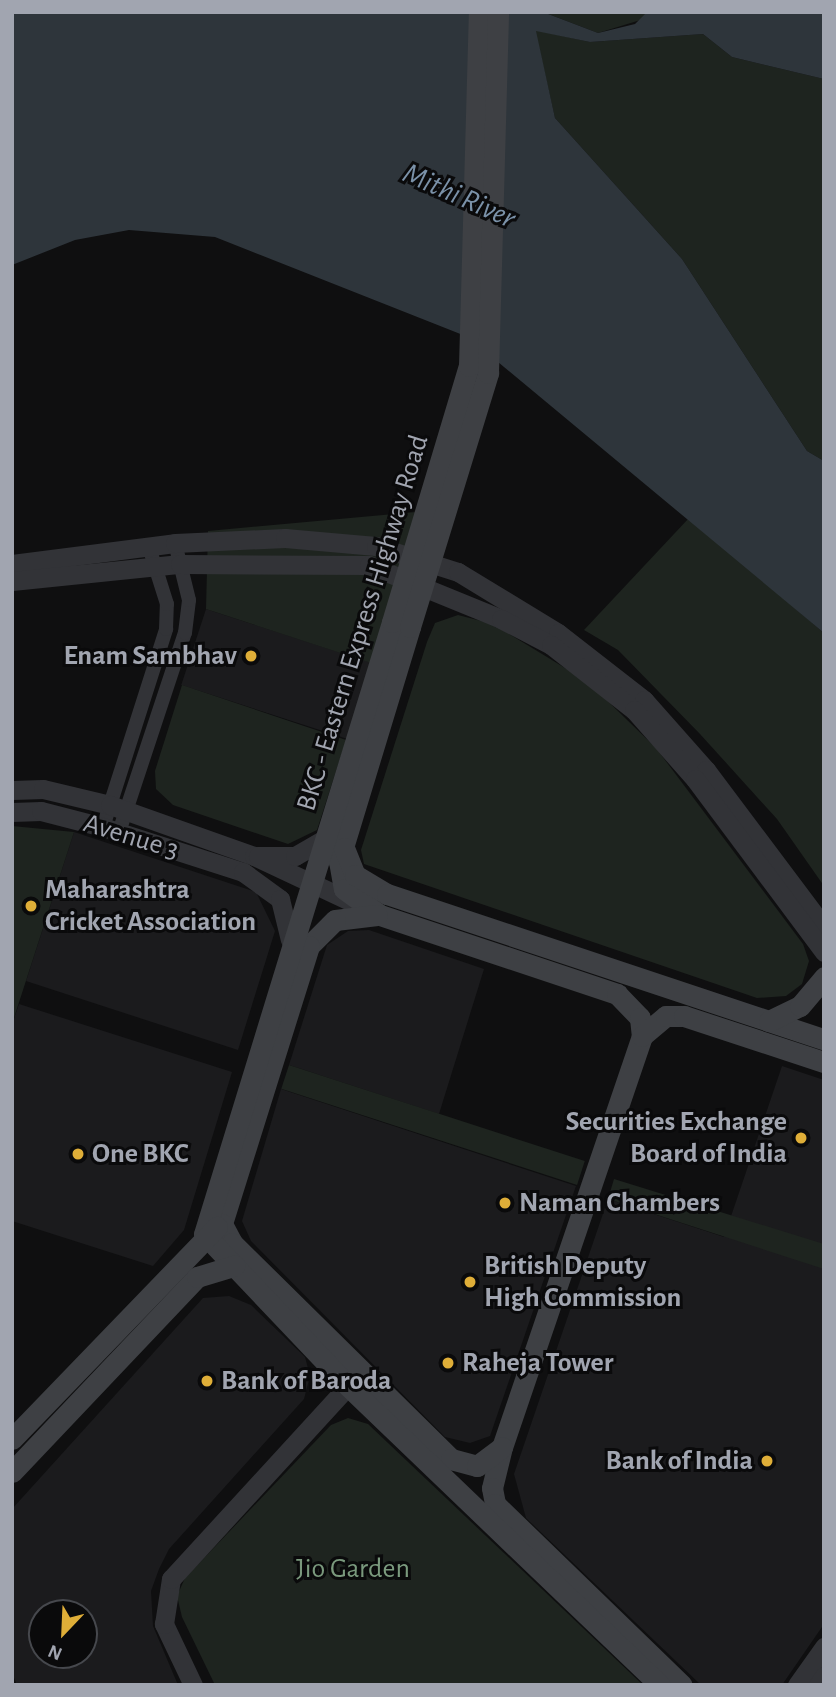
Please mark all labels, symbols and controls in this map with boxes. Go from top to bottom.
water label: Mithi River [397,155,521,237]
street label: BKC - Eastern Express Highway Road [290,431,436,815]
place label: Enam Sambhav [63,639,237,673]
marker: Enam Sambhav [243,648,259,664]
street label: Avenue 3 [79,807,183,867]
place label: Maharashtra Cricket Association [45,873,256,939]
marker: Maharashtra Cricket Association [23,898,39,914]
place label: Securities Exchange Board of India [566,1105,787,1171]
marker: Securities Exchange Board of India [793,1130,809,1146]
place label: One BKC [92,1137,189,1171]
marker: One BKC [70,1146,86,1162]
place label: Naman Chambers [519,1186,720,1220]
marker: Naman Chambers [497,1195,513,1211]
place label: British Deputy High Commission [484,1249,681,1315]
marker: British Deputy High Commission [462,1274,478,1290]
place label: Raheja Tower [462,1346,613,1380]
marker: Raheja Tower [440,1355,456,1371]
place label: Bank of Baroda [221,1364,391,1398]
marker: Bank of Baroda [199,1373,215,1389]
place label: Bank of India [605,1444,753,1478]
marker: Bank of India [759,1453,775,1469]
park label: Jio Garden [296,1552,410,1586]
north arrow [28,1599,98,1669]
text: N [46,1641,65,1663]

